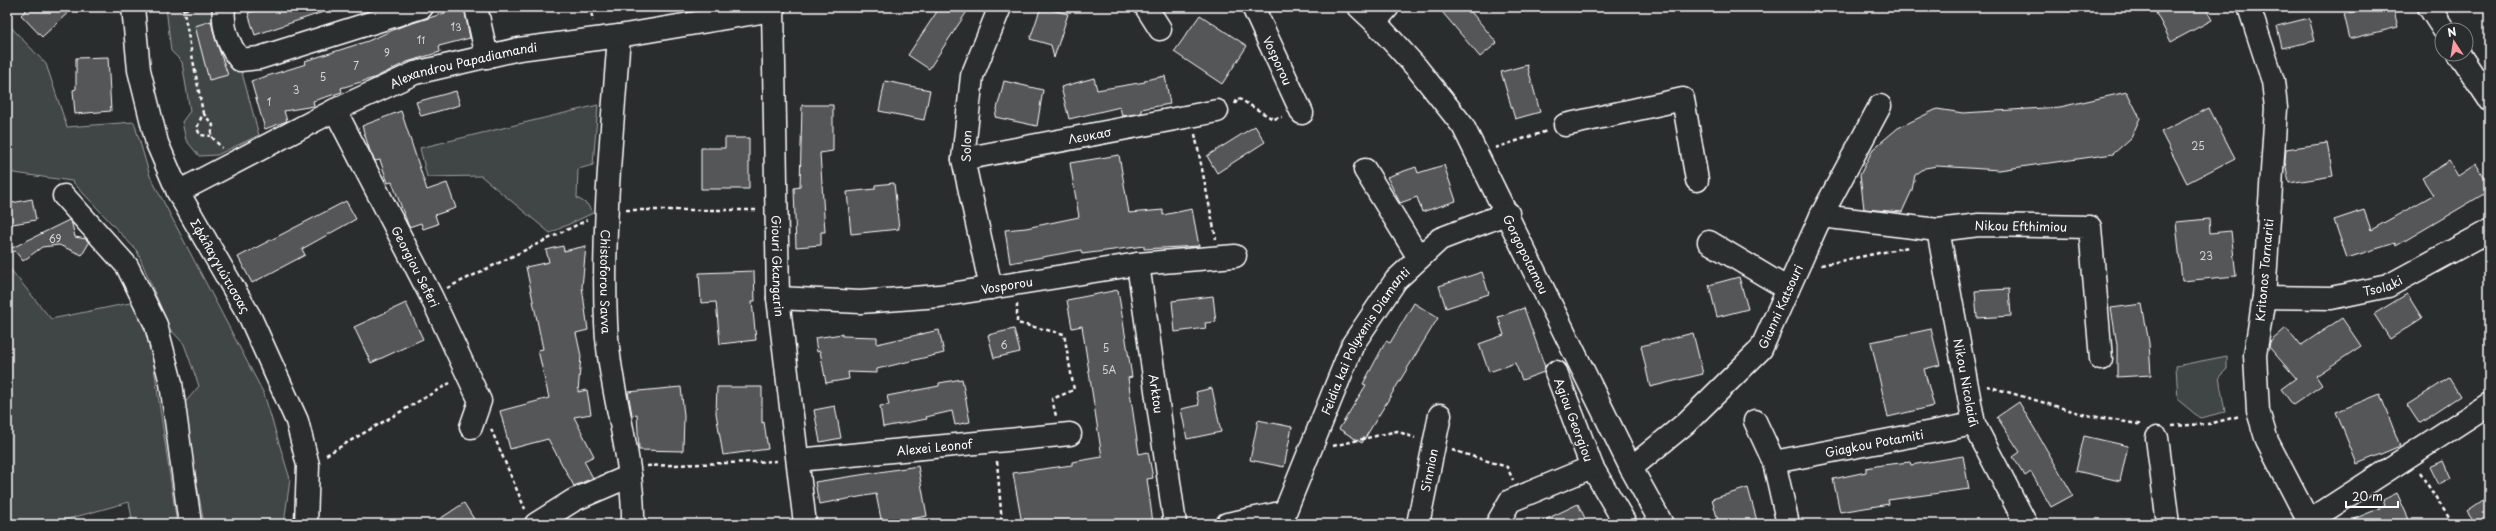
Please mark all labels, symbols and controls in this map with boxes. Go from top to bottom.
house number: 13 [450,19,462,34]
north arrow [2434,22,2474,62]
text: N [2446,22,2458,41]
house number: 11 [417,32,425,47]
street label: Vosporou [1259,33,1297,88]
street label: Alexandrou Papadiamandi [386,38,538,93]
house number: 9 [384,45,390,60]
house number: 7 [353,58,359,73]
house number: 5 [320,69,326,84]
house number: 3 [293,82,299,97]
house number: 1 [267,94,271,109]
street label: Λευκασ [1066,122,1113,148]
street label: Solon [956,130,976,162]
house number: 25 [2191,138,2205,153]
street label: Gorgopotamou [1499,211,1553,297]
street label: Σφάλαγγιώτισσας [186,215,255,316]
street label: Giouri Gkangarin [768,215,789,318]
street label: Nikou Efthimiou [1974,216,2067,236]
street label: Kritonos Tornariti [2251,218,2277,322]
street label: Georgiou Seferi [387,223,444,310]
street label: Chistoforou Savva [596,229,616,335]
house number: 69 [49,231,61,246]
house number: 23 [2199,248,2213,263]
street label: Gianni Katsouri [1753,262,1807,352]
street label: Feidia kai Polyxenis Diamanti [1316,263,1414,418]
street label: Tsolaki [2361,271,2406,300]
street label: Vosporou [980,272,1034,298]
house number: 6 [1000,337,1008,352]
street label: Nikou Nicolaidi [1949,337,1983,430]
house number: 5 [1103,340,1109,355]
house number: 5A [1102,362,1116,377]
street label: Arktou [1145,373,1168,415]
street label: Agiou Georgiou [1550,375,1598,464]
street label: Giagkou Potamiti [1823,425,1925,461]
street label: Alexei Leonof [896,434,974,460]
street label: Sinnion [1416,447,1442,493]
scale bar [2346,483,2398,509]
text: 20 m [2352,487,2383,505]

